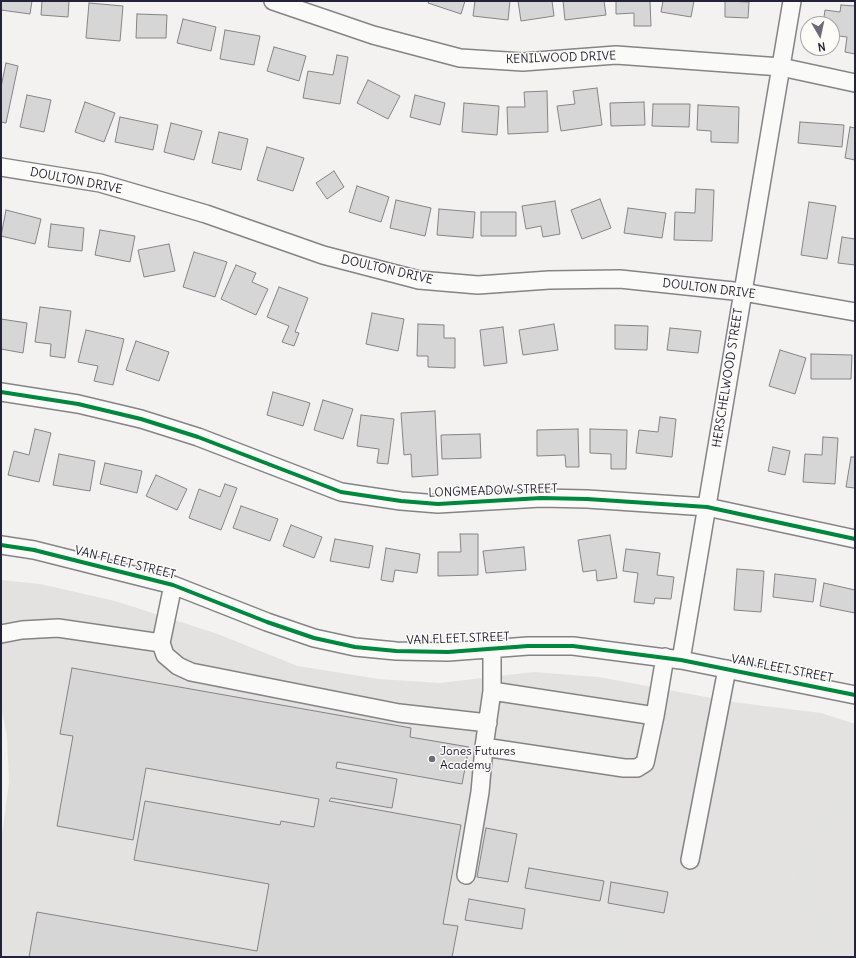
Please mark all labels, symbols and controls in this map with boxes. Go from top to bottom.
north arrow [800,16,840,56]
text: N [817,39,827,54]
street label: KENILWOOD DRIVE [506,49,616,67]
street label: DOULTON DRIVE [29,165,123,197]
street label: DOULTON DRIVE [340,252,434,288]
street label: DOULTON DRIVE [662,276,756,302]
street label: HERSCHELWOOD STREET [710,307,746,449]
street label: LONGMEADOW STREET [428,482,558,500]
street label: VAN FLEET STREET [73,544,177,582]
street label: VAN FLEET STREET [406,630,510,648]
street label: VAN FLEET STREET [730,652,834,686]
place label: Jones Futures Academy [440,745,515,773]
marker: Jones Futures Academy [427,754,437,764]

